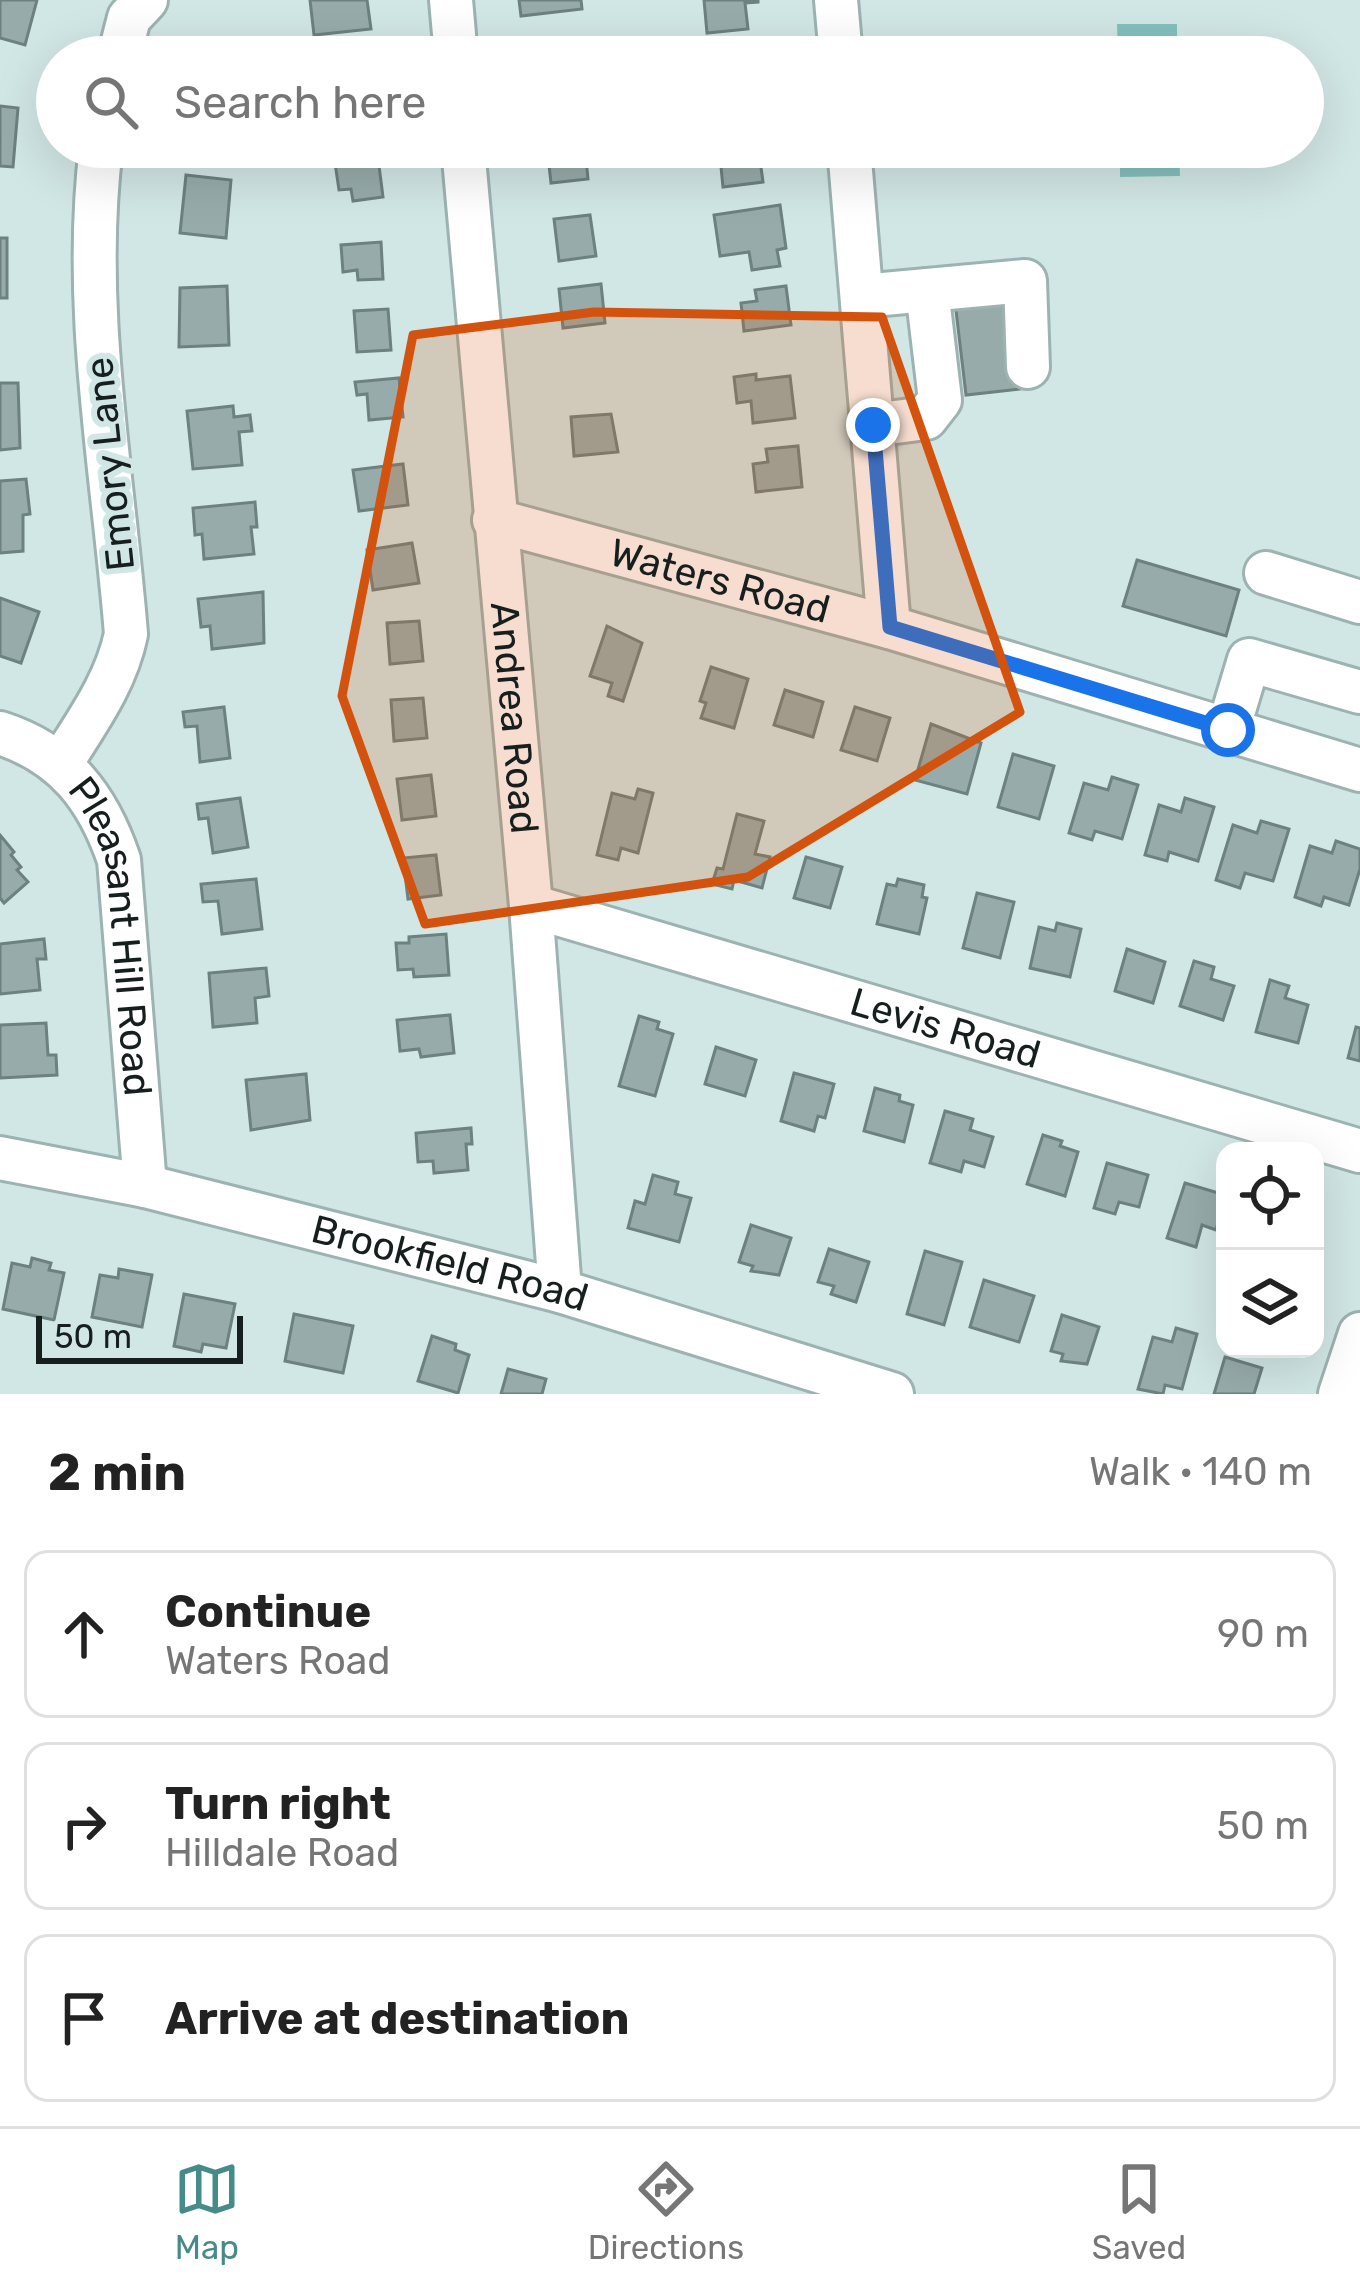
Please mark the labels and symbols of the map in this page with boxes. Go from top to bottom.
street label: Emory Lane [76,355,144,573]
route end [846,398,900,452]
street label: Waters Road [605,529,835,633]
street label: Andrea Road [481,600,547,836]
route start [1201,703,1255,757]
street label: Pleasant Hill Road [59,768,161,1098]
street label: Levis Road [845,979,1046,1078]
street label: Brookfield Road [307,1206,594,1321]
scale bar [36,1310,243,1363]

